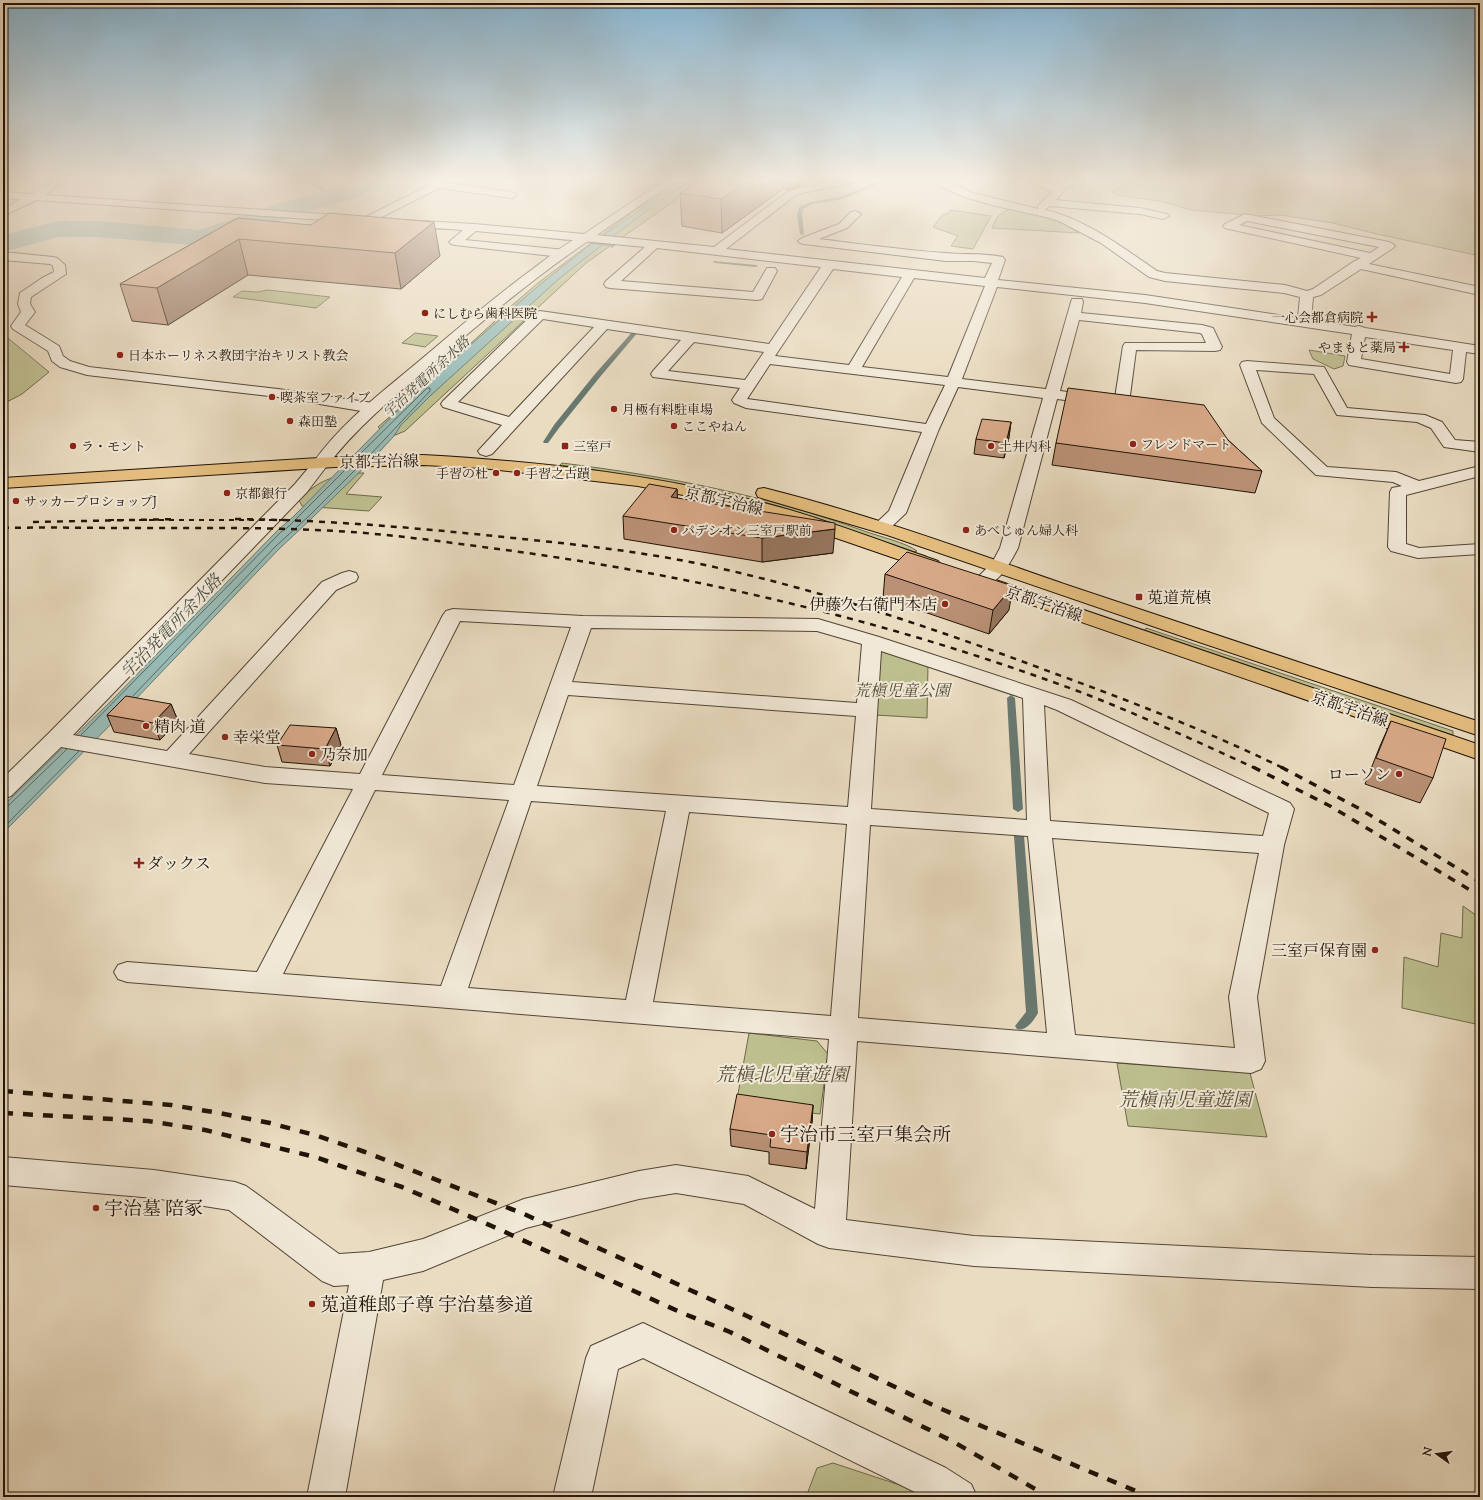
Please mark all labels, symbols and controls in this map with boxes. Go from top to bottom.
place label: にしむら歯科医院 [433,306,537,324]
marker: にしむら歯科医院 [420,308,430,318]
place label: 一心会都倉病院 [1272,310,1363,328]
marker: 一心会都倉病院 [1366,311,1378,323]
water label: 宇治発電所余水路 [380,332,476,424]
place label: やまもと薬局 [1318,340,1396,358]
marker: やまもと薬局 [1399,342,1409,352]
place label: 日本ホーリネス教団宇治キリスト教会 [128,348,348,366]
marker: 日本ホーリネス教団宇治キリスト教会 [115,350,125,360]
place label: 喫茶室ファイブ [280,390,370,408]
marker: 喫茶室ファイブ [267,392,277,402]
place label: 月極有料駐車場 [622,402,713,420]
marker: 月極有料駐車場 [609,404,619,414]
place label: 森田塾 [298,414,337,432]
marker: 森田塾 [285,416,295,426]
place label: ここやねん [682,419,747,437]
marker: ここやねん [669,421,679,431]
place label: フレンドマート [1141,437,1231,455]
place label: ラ・モント [81,439,146,457]
place label: 三室戸 [573,439,612,457]
place label: 土井内科 [999,439,1051,457]
marker: フレンドマート [1128,439,1138,449]
marker: ラ・モント [68,441,78,451]
marker: 三室戸 [560,441,570,451]
marker: 土井内科 [986,441,996,451]
street label: 京都宇治線 [339,451,419,476]
place label: 手習の杜 [436,466,488,484]
place label: 手習之古蹟 [525,466,590,484]
marker: 手習の杜 [491,468,501,478]
marker: 手習之古蹟 [512,468,522,478]
street label: 京都宇治線 [682,482,765,523]
place label: 京都銀行 [235,486,287,504]
marker: 京都銀行 [222,488,232,498]
place label: サッカープロショップJ [24,494,157,512]
marker: サッカープロショップJ [11,496,21,506]
place label: パデシオン三室戸駅前 [682,523,812,541]
place label: あべじゅん婦人科 [974,523,1078,541]
marker: パデシオン三室戸駅前 [669,525,679,535]
marker: あべじゅん婦人科 [961,525,971,535]
water label: 宇治発電所余水路 [117,569,229,685]
street label: 京都宇治線 [1002,581,1085,629]
place label: 莵道荒槙 [1147,588,1211,611]
marker: 莵道荒槙 [1134,592,1144,602]
place label: 伊藤久右衛門本店 [809,595,937,618]
marker: 伊藤久右衛門本店 [940,599,950,609]
park label: 荒槇児童公園 [854,681,953,704]
street label: 京都宇治線 [1308,686,1391,734]
place label: 精肉 道 [154,717,205,740]
marker: 精肉 道 [141,721,151,731]
place label: 幸栄堂 [233,728,281,751]
marker: 幸栄堂 [220,732,230,742]
place label: 乃奈加 [320,745,368,768]
marker: 乃奈加 [307,749,317,759]
place label: ローソン [1328,765,1391,788]
marker: ローソン [1394,769,1404,779]
place label: ダックス [147,854,211,877]
marker: ダックス [134,858,144,868]
place label: 三室戸保育園 [1271,941,1367,964]
marker: 三室戸保育園 [1370,945,1380,955]
park label: 荒槇北児童遊園 [715,1063,851,1090]
park label: 荒槇南児童遊園 [1118,1088,1254,1115]
place label: 宇治市三室戸集会所 [780,1123,951,1150]
marker: 宇治市三室戸集会所 [767,1129,777,1139]
place label: 宇治墓 陪冢 [104,1197,203,1224]
marker: 宇治墓 陪冢 [91,1203,101,1213]
place label: 莵道稚郎子尊 宇治墓参道 [320,1293,533,1320]
marker: 莵道稚郎子尊 宇治墓参道 [307,1299,317,1309]
north arrow [1417,1434,1457,1474]
text: N [1419,1445,1437,1459]

